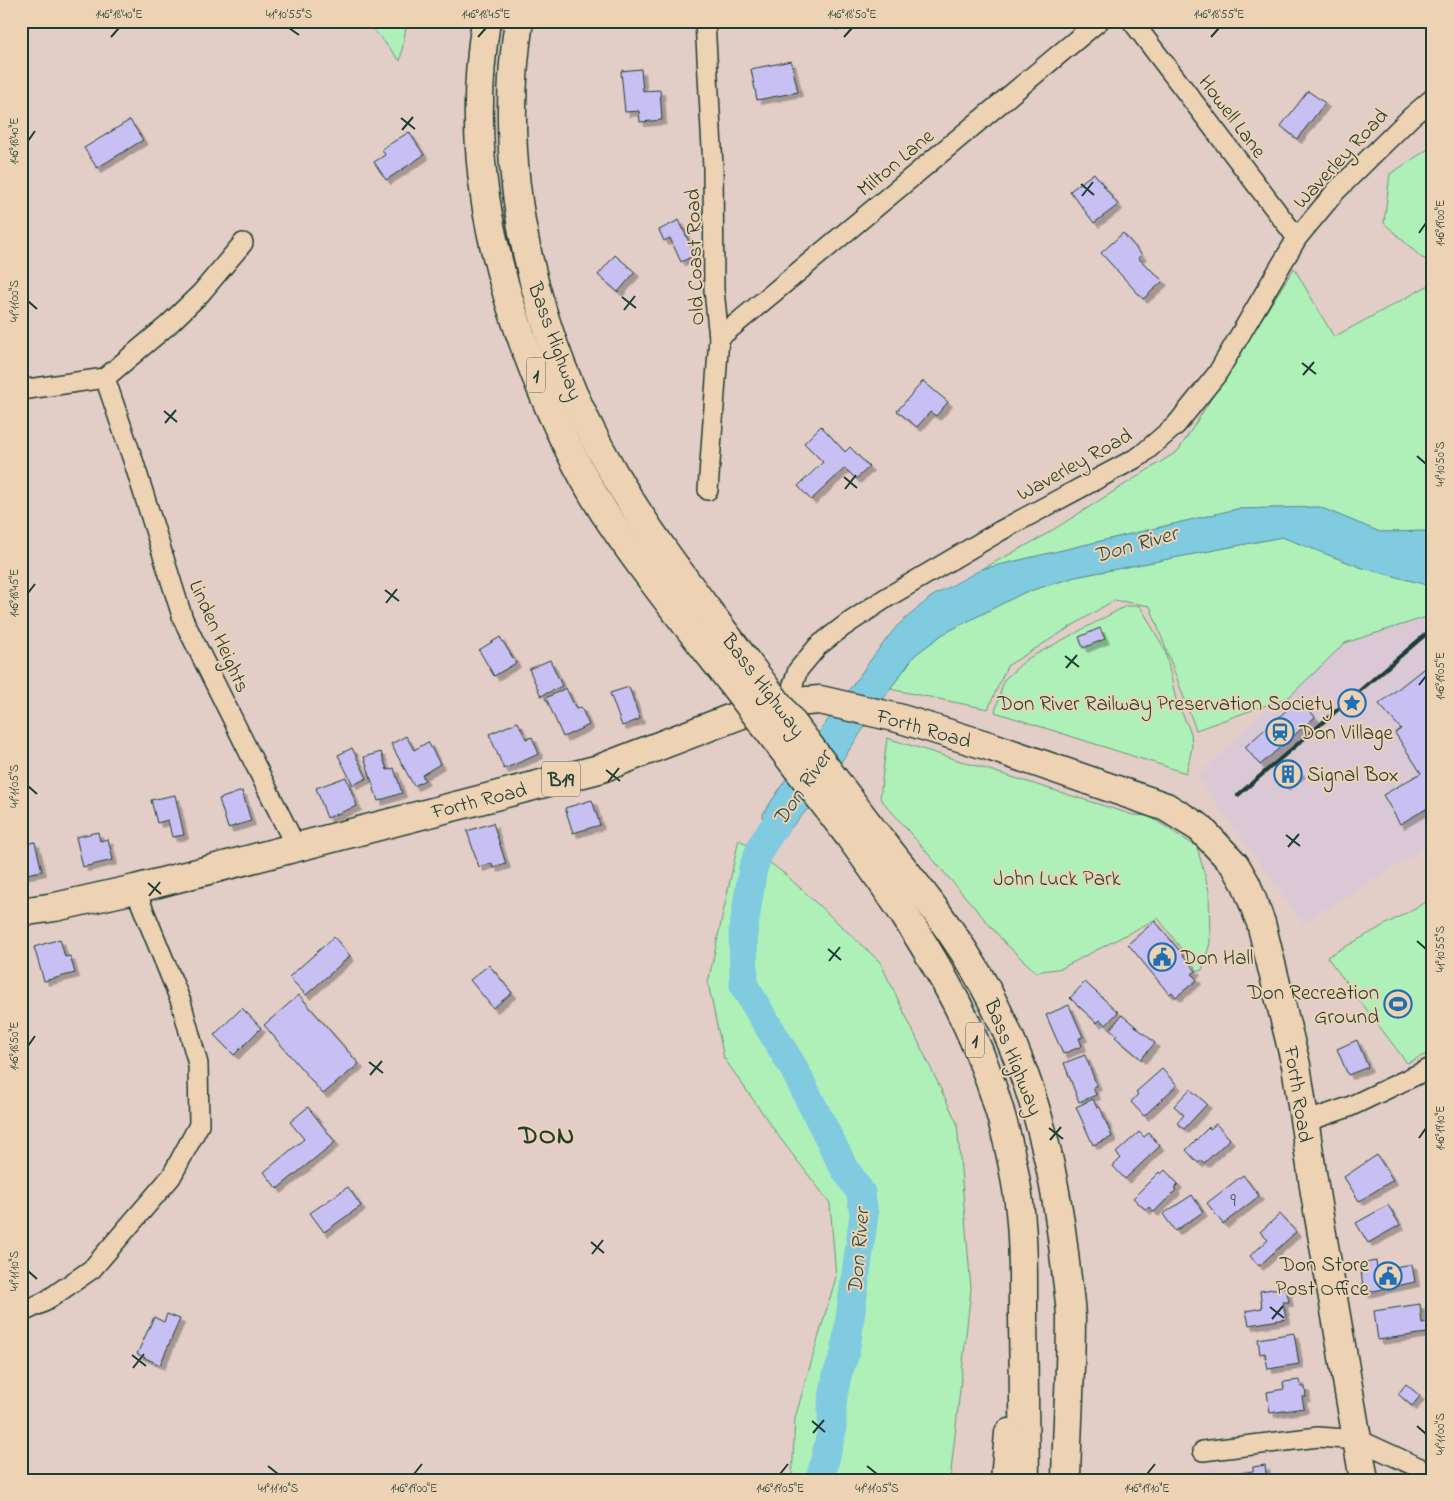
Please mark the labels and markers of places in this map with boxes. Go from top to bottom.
place icon: Don River Railway Preservation Society [1337,688,1367,718]
place label: Don River Railway Preservation Society [997,690,1333,722]
station icon: Don Village [1265,717,1295,747]
place label: Don Village [1298,719,1393,751]
building icon: Signal Box [1273,759,1303,789]
place label: Signal Box [1307,761,1399,793]
public building icon: Don Hall [1147,942,1177,972]
place label: Don Hall [1180,944,1254,974]
place label: Don Recreation Ground [1246,979,1379,1033]
sports icon: Don Recreation Ground [1383,989,1413,1019]
place label: Don Store Post Office [1276,1251,1370,1305]
public building icon: Don Store Post Office [1373,1261,1403,1291]

